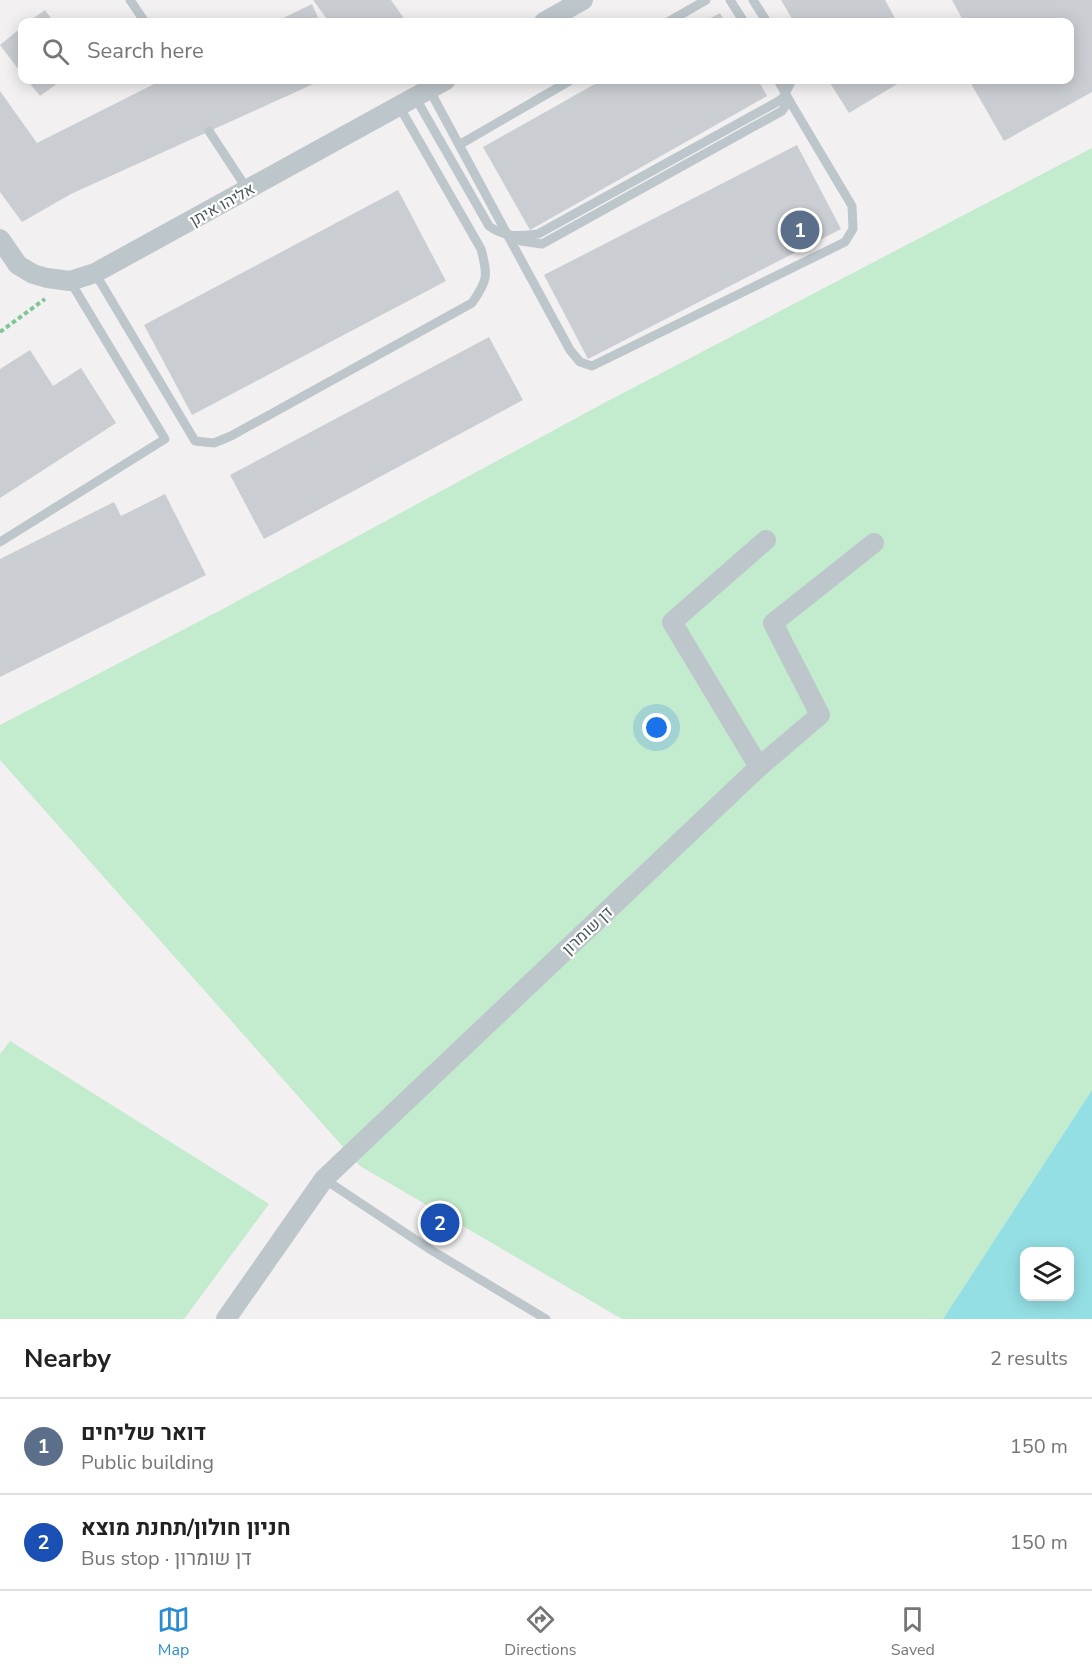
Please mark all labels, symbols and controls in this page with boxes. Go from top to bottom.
search box [18,18,1074,84]
icon: search [39,35,72,68]
text: Search here [87,36,204,66]
street label: אליהו איתן [186,178,259,232]
pin: 1 [780,208,820,252]
your location [642,713,671,742]
street label: דן שומרון [558,902,618,960]
pin: 2 [420,1200,460,1246]
map controls [1020,1247,1074,1301]
button: layers [1020,1247,1074,1301]
text: Nearby [24,1341,111,1376]
text: 2 results [990,1345,1068,1372]
text: דואר שליחים [81,1418,206,1448]
text: 1 [38,1433,50,1460]
text: 150 m [1010,1433,1068,1460]
text: Public building [81,1449,214,1476]
text: חניון חולון/תחנת מוצא [81,1513,291,1543]
text: 2 [38,1529,50,1556]
text: 150 m [1010,1529,1068,1556]
text: Bus stop · דן שומרון [81,1545,252,1572]
tab: Map [157,1603,190,1661]
tab: Directions [504,1603,576,1661]
tab: Saved [891,1603,935,1661]

